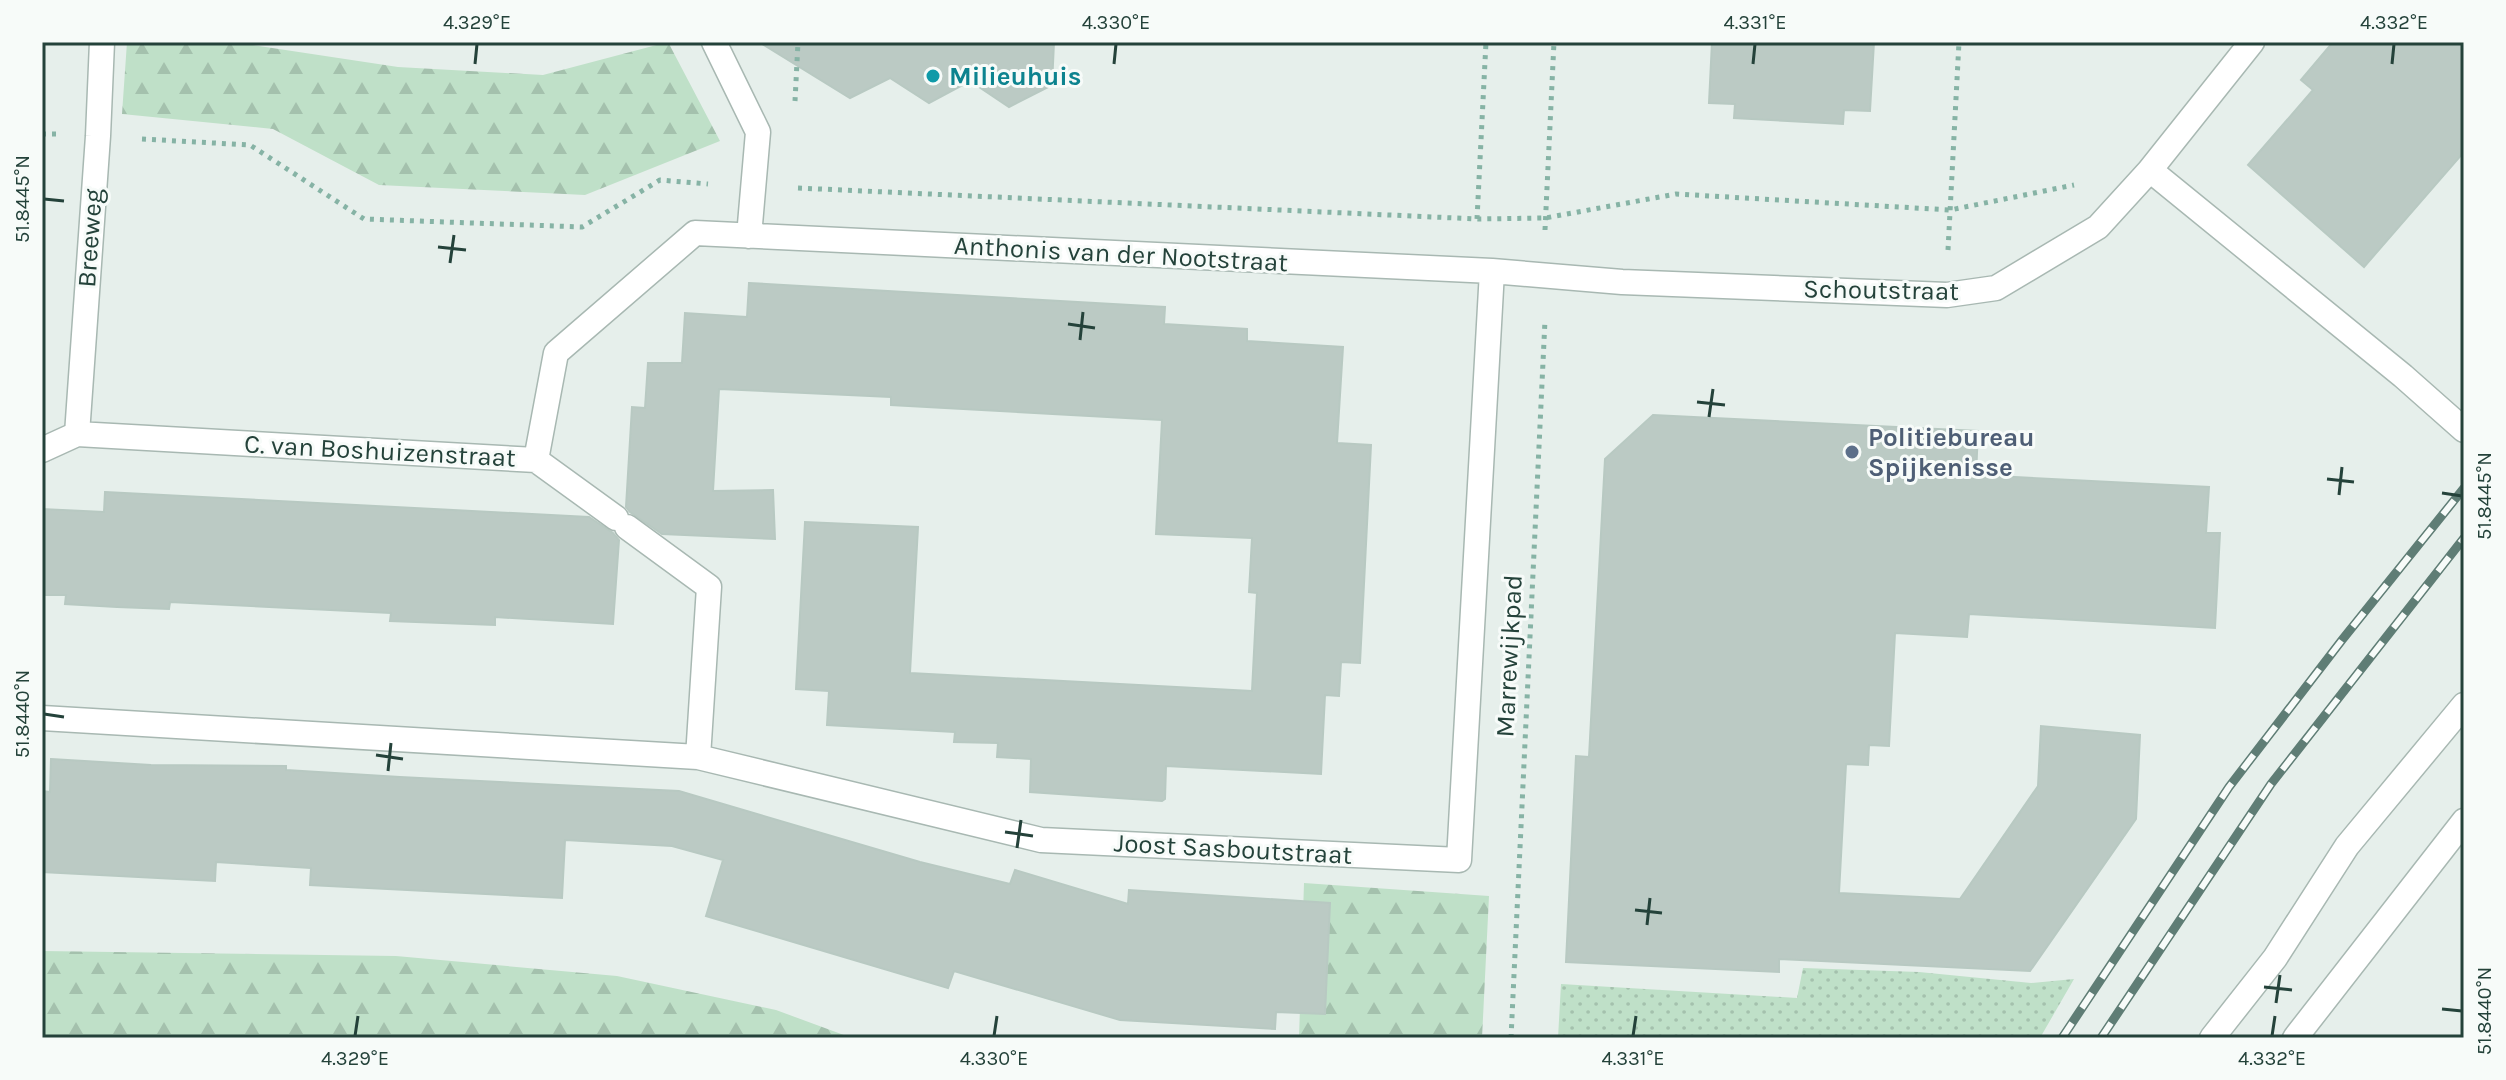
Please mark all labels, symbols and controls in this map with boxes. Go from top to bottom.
text: 4.329°E [443,11,511,34]
text: 4.330°E [1082,11,1150,34]
text: 4.331°E [1723,11,1787,34]
text: 4.332°E [2360,11,2428,34]
place label: Milieuhuis [949,61,1082,92]
marker: Milieuhuis [924,67,942,85]
text: 51.8445°N [11,155,34,243]
street label: Breeweg [71,187,109,289]
street label: Anthonis van der Nootstraat [953,230,1289,278]
street label: Schoutstraat [1803,273,1959,307]
place label: Politiebureau Spijkenisse [1868,422,2035,483]
street label: C. van Boshuizenstraat [243,428,517,474]
marker: Politiebureau Spijkenisse [1843,443,1861,461]
text: 51.8445°N [2473,452,2496,540]
street label: Marrewijkpad [1489,574,1529,738]
text: 51.8440°N [11,670,34,758]
street label: Joost Sasboutstraat [1113,827,1353,871]
text: 51.8440°N [2473,967,2496,1055]
text: 4.329°E [321,1047,389,1070]
text: 4.330°E [960,1047,1028,1070]
text: 4.331°E [1601,1047,1665,1070]
text: 4.332°E [2238,1047,2306,1070]

